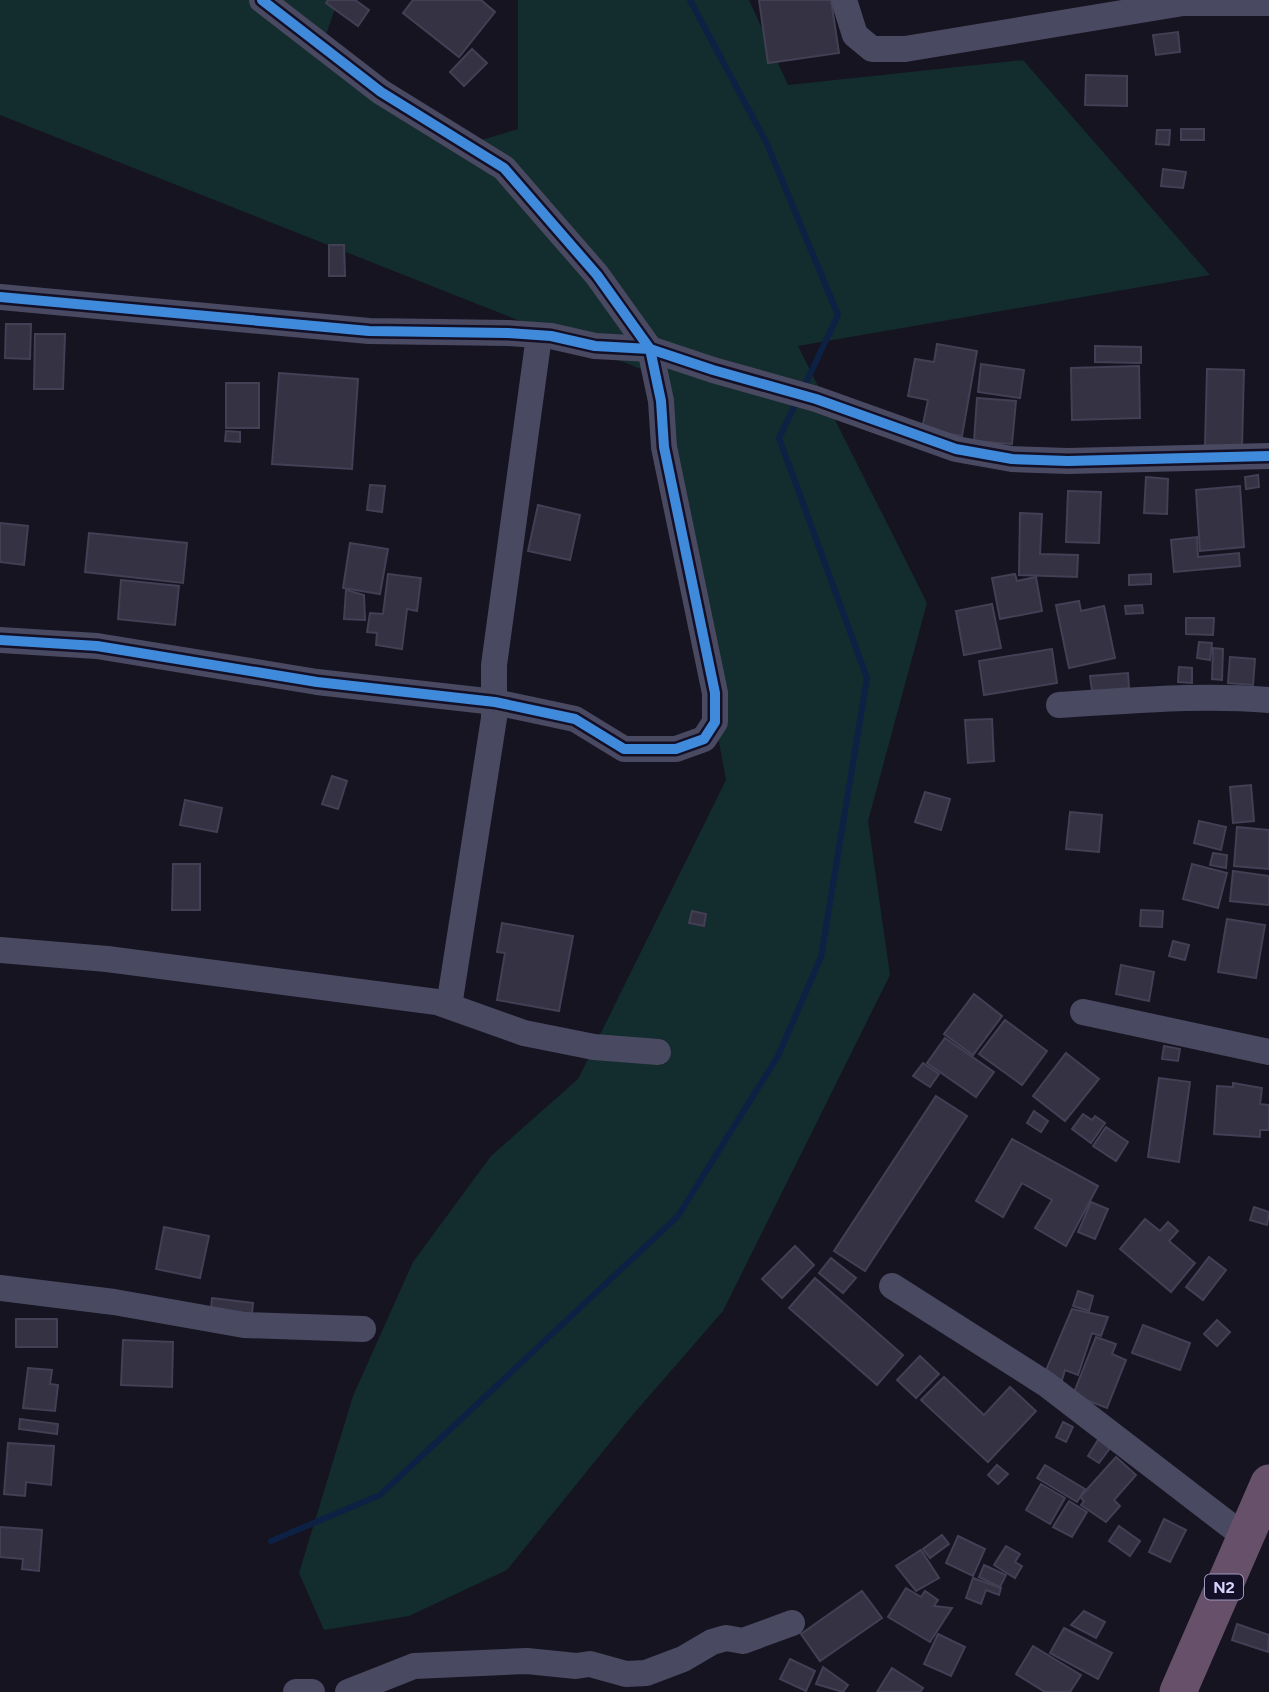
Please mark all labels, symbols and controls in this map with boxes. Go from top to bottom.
road number: N2 [1205,1574,1243,1600]

